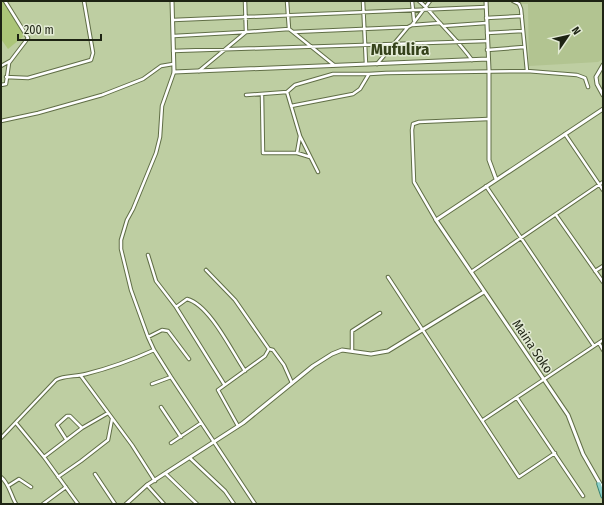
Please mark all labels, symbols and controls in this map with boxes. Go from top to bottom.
scale bar [18,16,101,42]
north arrow [548,16,588,56]
text: 200 m [24,23,54,37]
text: N [569,24,583,37]
district label: Mufulira [371,39,430,60]
street label: Maina Soko [509,317,556,376]

